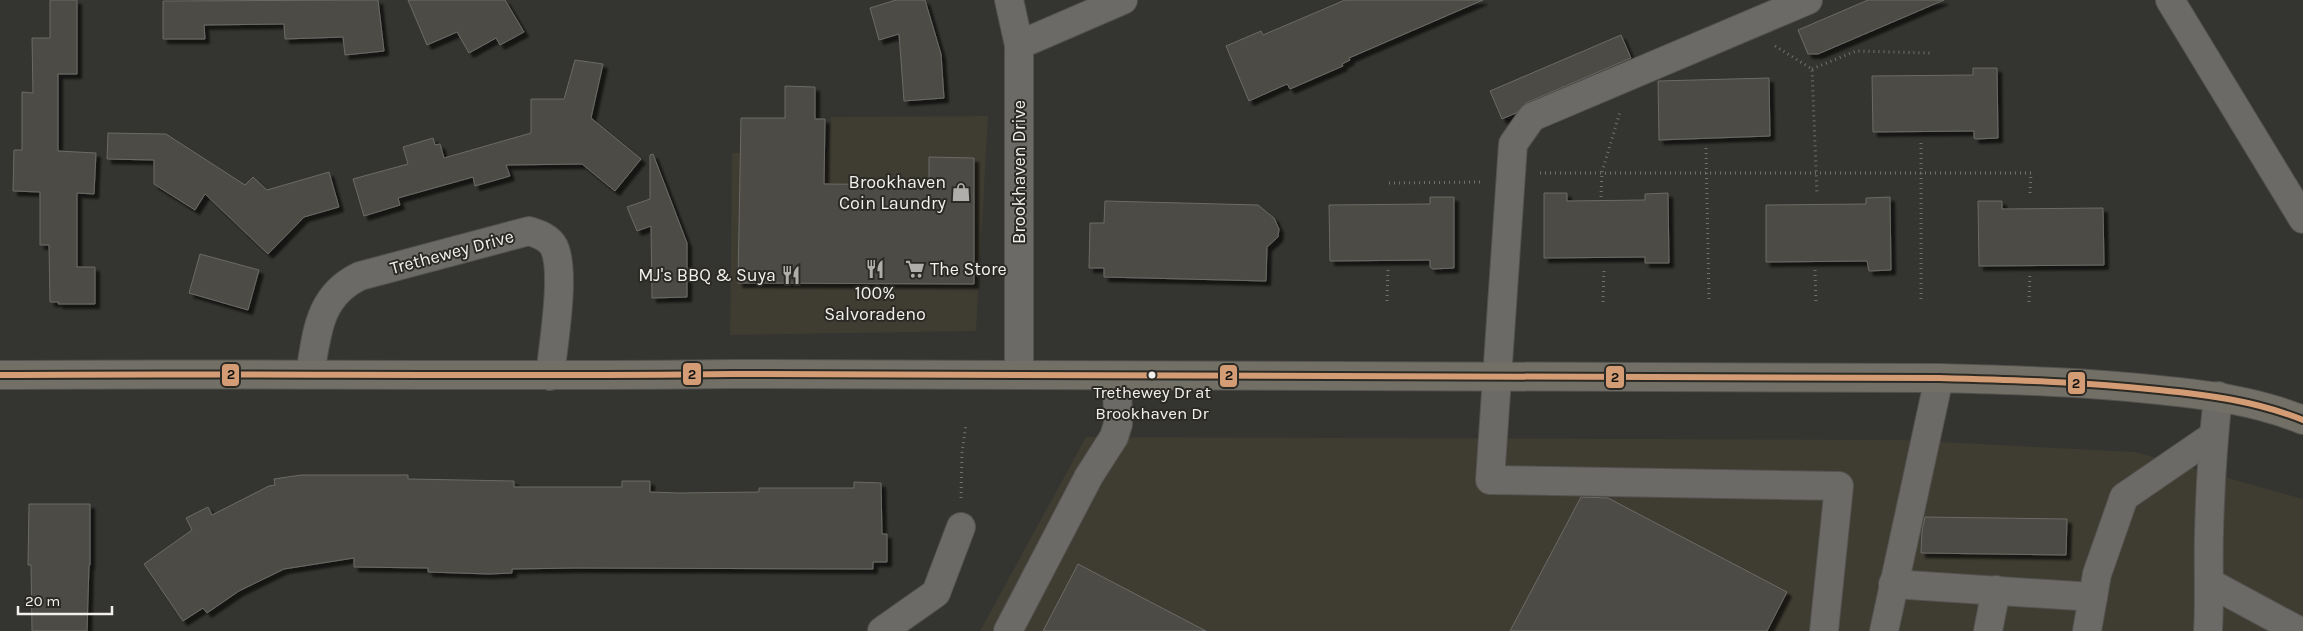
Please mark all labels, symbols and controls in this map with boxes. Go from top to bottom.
street label: Brookhaven Drive [1008,100,1030,244]
place label: Brookhaven Coin Laundry [839,171,947,214]
shop icon: Brookhaven Coin Laundry [950,181,972,203]
street label: Trethewey Drive [388,225,516,279]
restaurant icon: 100% Salvoradeno [864,258,886,280]
supermarket icon: The Store [904,258,926,280]
place label: The Store [930,258,1007,280]
place label: MJ's BBQ & Suya [638,264,776,286]
restaurant icon: MJ's BBQ & Suya [780,264,802,286]
place label: 100% Salvoradeno [824,282,926,325]
line badge: 2 [682,362,702,386]
line badge: 2 [221,363,240,387]
line badge: 2 [1219,364,1238,388]
line badge: 2 [1605,365,1625,389]
text: 2 [227,366,235,383]
text: 2 [688,366,696,383]
text: 2 [1225,367,1233,384]
text: 2 [1611,369,1619,386]
marker: Trethewey Dr at Brookhaven Dr [1147,370,1157,380]
line badge: 2 [2067,371,2086,395]
text: 2 [2072,375,2080,392]
place label: Trethewey Dr at Brookhaven Dr [1093,382,1211,423]
scale bar [18,584,111,616]
text: 20 m [25,592,60,610]

